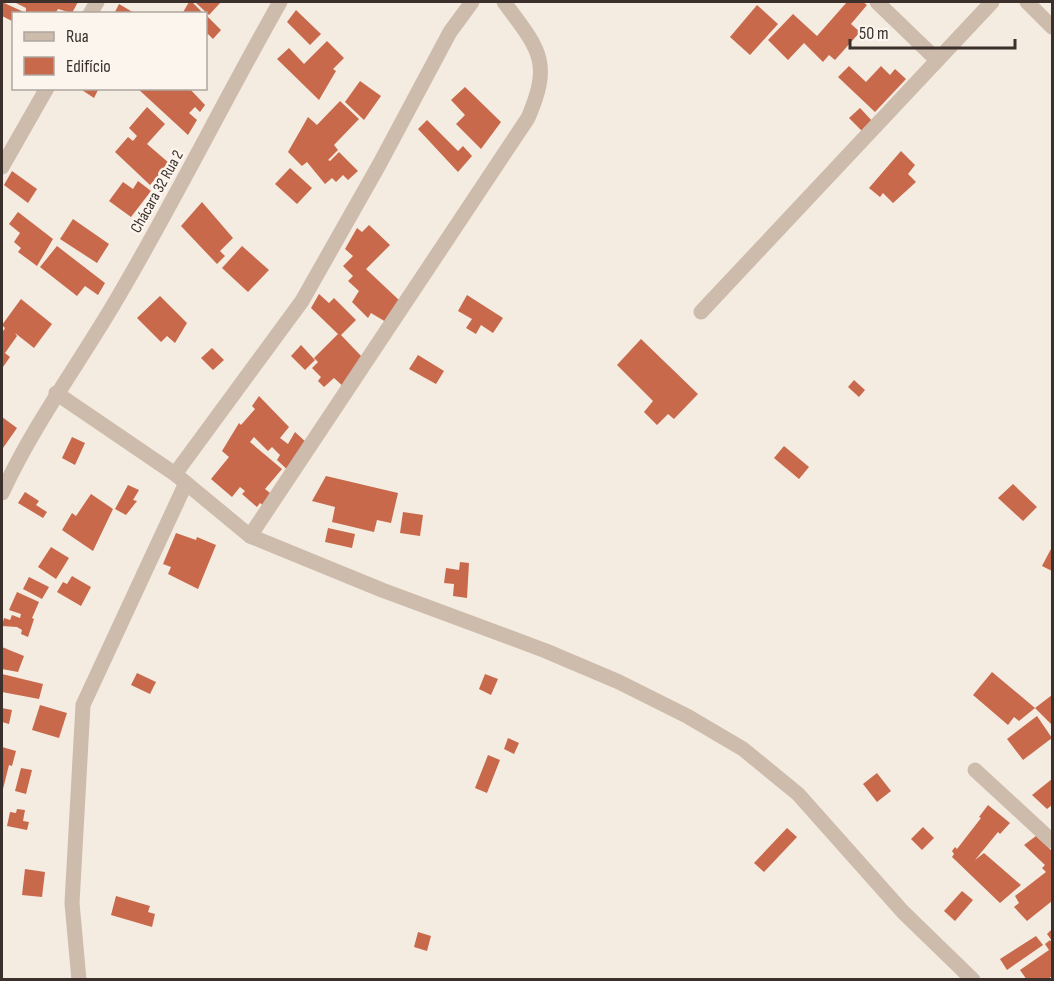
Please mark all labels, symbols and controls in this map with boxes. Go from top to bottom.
legend [12,12,207,90]
scale bar [850,12,1015,50]
text: 50 m [859,23,889,44]
text: Rua [66,26,89,47]
text: Edifício [66,56,111,77]
street label: Chácara 32 Rua 2 [127,147,188,236]

